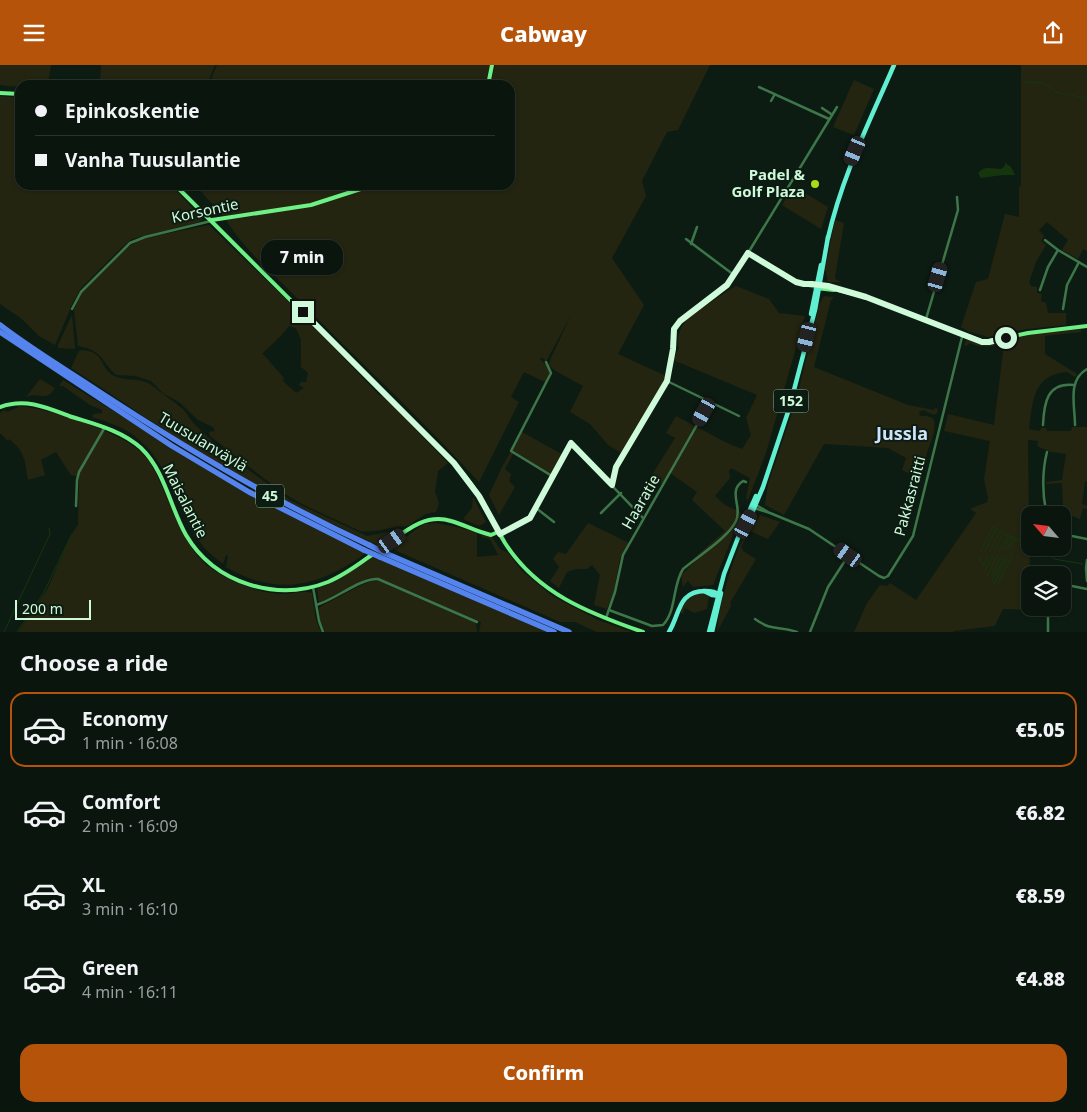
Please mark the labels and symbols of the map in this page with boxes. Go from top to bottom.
car [842,134,867,168]
place label: Padel & Golf Plaza [731,164,806,201]
marker: Padel & Golf Plaza [809,178,821,190]
street label: Korsontie [170,193,240,227]
callout: 7 min [262,239,344,275]
car [926,261,949,293]
route end [292,301,314,323]
car [796,321,817,353]
route start [995,327,1017,349]
road number: 152 [774,389,808,413]
car [690,395,717,429]
street label: Tuusulanväylä [155,407,252,475]
district label: Jussla [874,421,928,445]
street label: Pakkasraitti [889,454,929,538]
street label: Maisalantie [159,460,213,541]
street label: Haaratie [616,471,664,532]
road number: 45 [256,485,284,507]
north arrow [1021,506,1071,556]
car [732,507,759,541]
car [375,526,408,556]
car [831,540,864,570]
scale bar [15,597,91,620]

